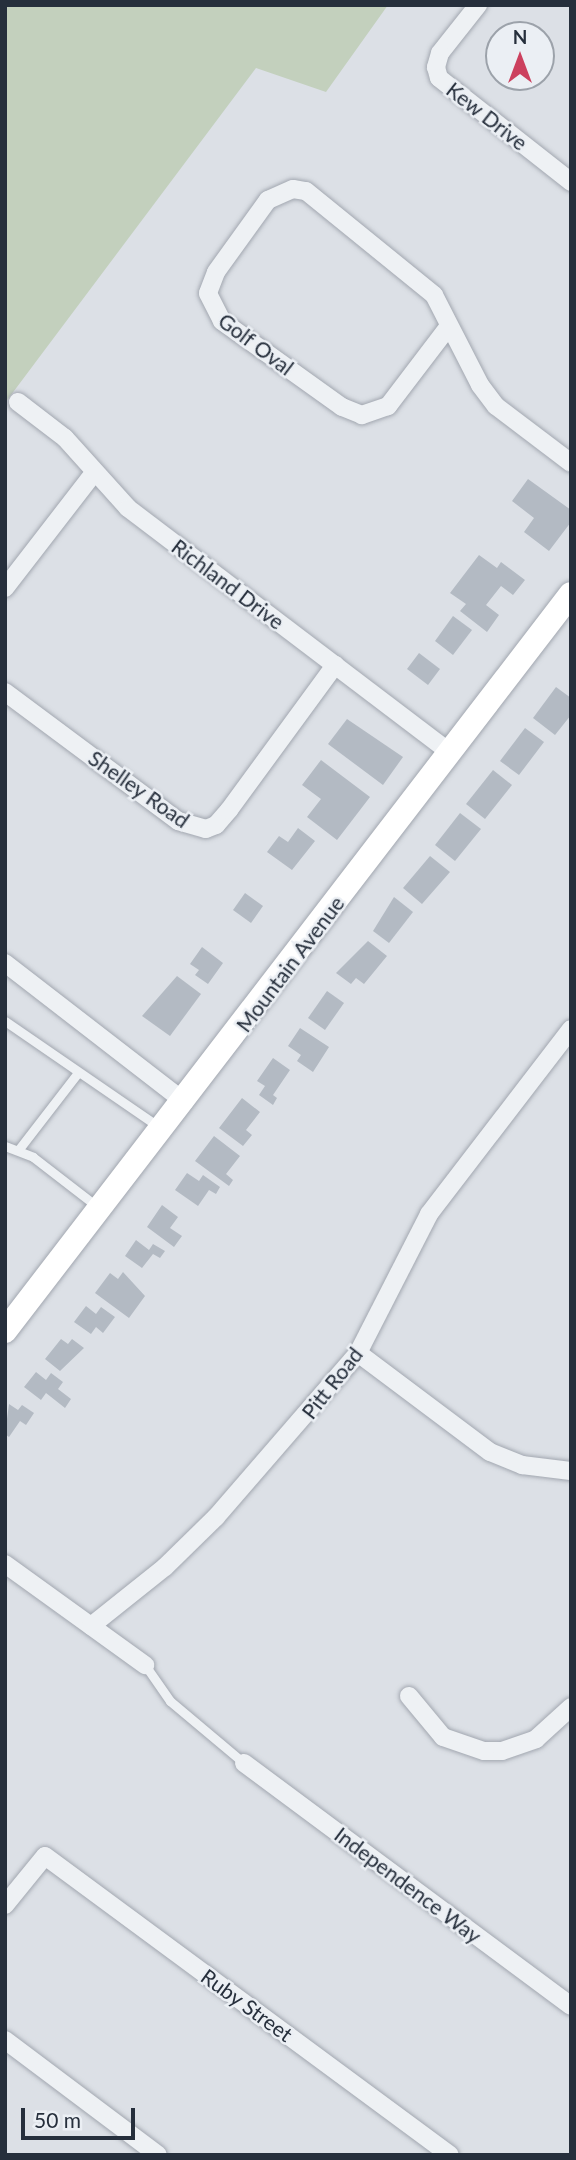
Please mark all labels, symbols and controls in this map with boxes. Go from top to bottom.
north arrow [485,21,555,91]
text: N [513,25,527,48]
street label: Kew Drive [441,77,533,155]
street label: Golf Oval [213,308,299,380]
street label: Richland Drive [167,534,289,634]
street label: Shelley Road [84,745,194,833]
street label: Mountain Avenue [231,891,349,1037]
street label: Pitt Road [296,1342,368,1424]
street label: Independence Way [330,1822,486,1948]
street label: Ruby Street [196,1963,298,2047]
scale bar [24,2094,138,2138]
text: 50 m [34,2107,81,2132]

